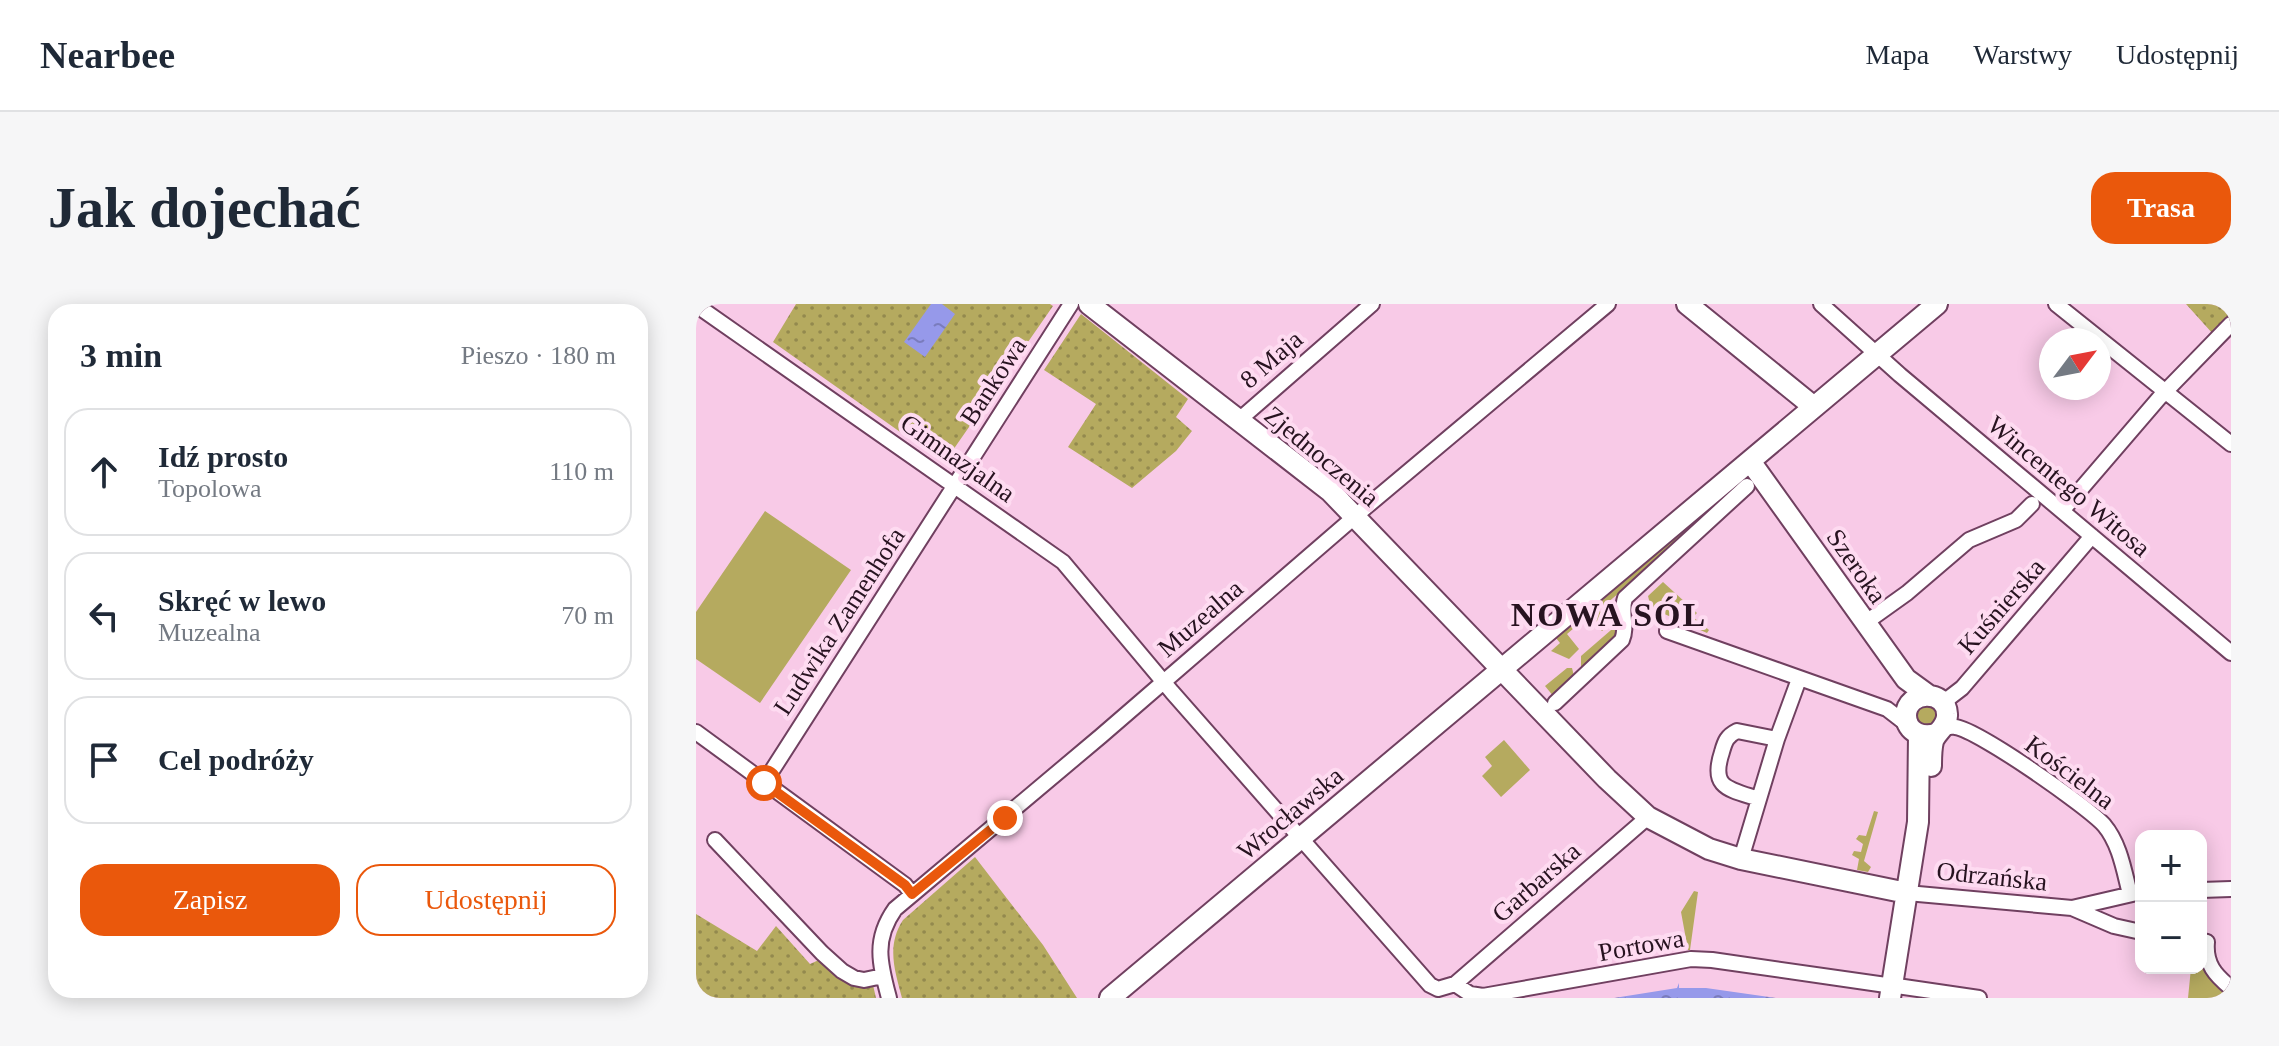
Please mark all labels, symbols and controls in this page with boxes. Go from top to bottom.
text: Nearbee [40,34,175,76]
text: Mapa [1866,39,1929,70]
text: Warstwy [1973,39,2072,70]
text: Udostępnij [2116,39,2239,70]
button: Trasa [2091,172,2231,244]
text: Jak dojechać [48,177,361,239]
street label: 8 Maja [1234,324,1309,394]
north arrow [2039,328,2111,400]
street label: Bankowa [955,332,1033,430]
text: 3 min [80,337,162,374]
text: Pieszo · 180 m [461,341,616,370]
street label: Zjednoczenia [1259,400,1385,513]
street label: Gimnazjalna [895,408,1021,509]
street label: Wincentego Witosa [1982,410,2156,563]
text: Idź prosto [158,440,288,473]
icon: ahead [82,450,126,494]
text: 110 m [549,457,614,486]
text: Topolowa [158,474,262,503]
street label: Ludwika Zamenhofa [768,522,911,720]
street label: Szeroka [1821,524,1893,609]
street label: Kuśnierska [1952,552,2051,660]
street label: Muzealna [1152,574,1249,663]
text: Skręć w lewo [158,584,326,617]
icon: left [82,594,126,638]
district label: NOWA SÓL [1511,596,1707,633]
text: 70 m [561,601,614,630]
text: Muzealna [158,618,261,647]
street label: Kościelna [2019,730,2120,816]
icon: arrive [82,738,126,782]
text: Cel podróży [158,743,314,776]
street label: Wrocławska [1232,761,1349,866]
route start [746,765,782,801]
route end [987,800,1023,836]
map controls [2135,830,2207,974]
button: + [2135,830,2207,902]
street label: Garbarska [1486,836,1586,928]
street label: Odrzańska [1935,856,2049,897]
button: Zapisz [80,864,340,936]
button: Udostępnij [356,864,616,936]
button: − [2135,902,2207,974]
street label: Portowa [1596,924,1687,967]

